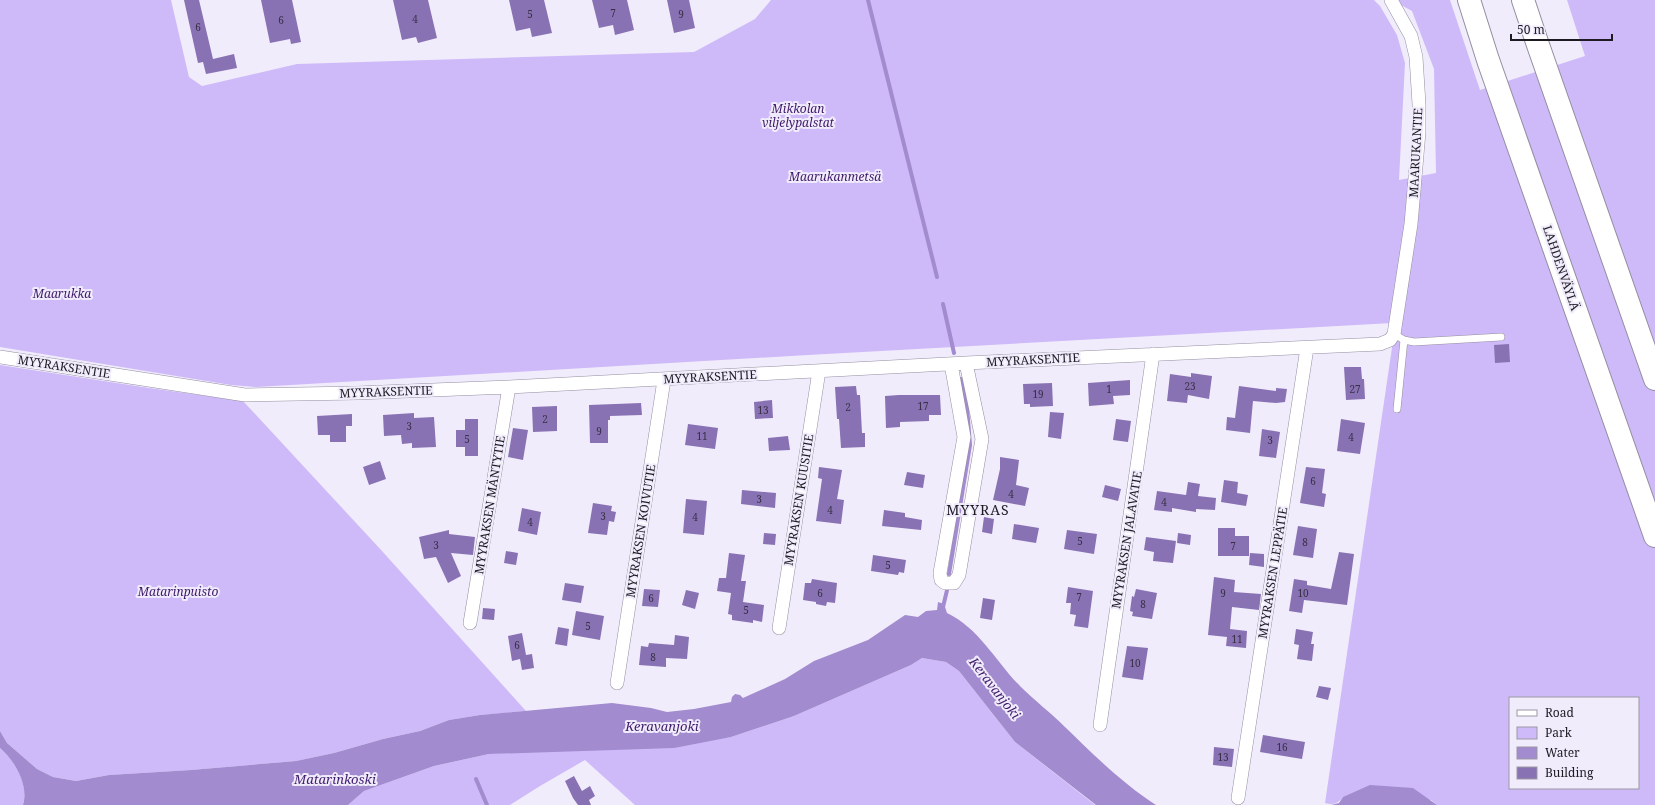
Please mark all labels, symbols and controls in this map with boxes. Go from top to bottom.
house number: 7 [610,6,616,20]
house number: 5 [527,7,533,21]
house number: 9 [678,7,684,21]
house number: 4 [412,12,418,26]
house number: 6 [278,13,284,27]
scale bar [1511,16,1612,42]
house number: 6 [195,20,201,34]
text: 50 m [1517,21,1545,38]
park label: Mikkolan viljelypalstat [762,100,835,131]
street label: MAARUKANTIE [1405,108,1426,198]
park label: Maarukanmetsä [788,168,881,185]
street label: LAHDENVÄYLÄ [1539,223,1584,313]
park label: Maarukka [32,285,91,302]
street label: MYYRAKSENTIE [986,349,1080,370]
street label: MYYRAKSENTIE [17,351,112,382]
street label: MYYRAKSENTIE [663,366,757,387]
house number: 23 [1184,379,1196,393]
street label: MYYRAKSENTIE [339,381,433,402]
house number: 1 [1106,382,1112,396]
house number: 27 [1349,382,1361,396]
house number: 19 [1032,387,1044,401]
house number: 17 [917,399,929,413]
house number: 2 [845,400,851,414]
house number: 13 [757,403,769,417]
house number: 2 [542,412,548,426]
house number: 3 [406,419,412,433]
house number: 9 [596,424,602,438]
house number: 11 [696,429,708,443]
house number: 4 [1348,430,1354,444]
house number: 5 [464,432,470,446]
street label: MYYRAKSEN KUUSITIE [780,433,817,567]
house number: 3 [1267,433,1273,447]
street label: MYYRAKSEN MÄNTYTIE [470,434,509,576]
street label: MYYRAKSEN KOIVUTIE [622,463,659,599]
street label: MYYRAKSEN JALAVATIE [1107,470,1146,610]
house number: 6 [1310,474,1316,488]
house number: 4 [1008,487,1014,501]
house number: 3 [756,492,762,506]
house number: 4 [1161,495,1167,509]
district label: MYYRAS [946,500,1010,519]
house number: 4 [827,503,833,517]
street label: MYYRAKSEN LEPPÄTIE [1254,506,1291,640]
house number: 3 [600,509,606,523]
house number: 4 [692,510,698,524]
house number: 4 [527,515,533,529]
house number: 5 [1077,534,1083,548]
house number: 8 [1302,535,1308,549]
house number: 3 [433,538,439,552]
house number: 7 [1230,539,1236,553]
house number: 5 [885,558,891,572]
park label: Matarinpuisto [137,583,218,600]
house number: 6 [817,586,823,600]
house number: 9 [1220,586,1226,600]
house number: 10 [1297,586,1309,600]
house number: 7 [1076,590,1082,604]
house number: 6 [648,591,654,605]
house number: 8 [1140,597,1146,611]
house number: 5 [743,603,749,617]
house number: 5 [585,619,591,633]
house number: 11 [1231,632,1243,646]
house number: 6 [514,638,520,652]
house number: 8 [650,650,656,664]
water label: Keravanjoki [965,653,1025,723]
house number: 10 [1129,656,1141,670]
legend [1509,697,1639,789]
text: Road [1545,704,1575,721]
water label: Keravanjoki [624,717,699,735]
text: Park [1545,724,1573,741]
house number: 16 [1276,740,1288,754]
text: Water [1545,744,1580,761]
house number: 13 [1217,750,1229,764]
text: Building [1545,764,1594,781]
water label: Matarinkoski [293,770,376,788]

